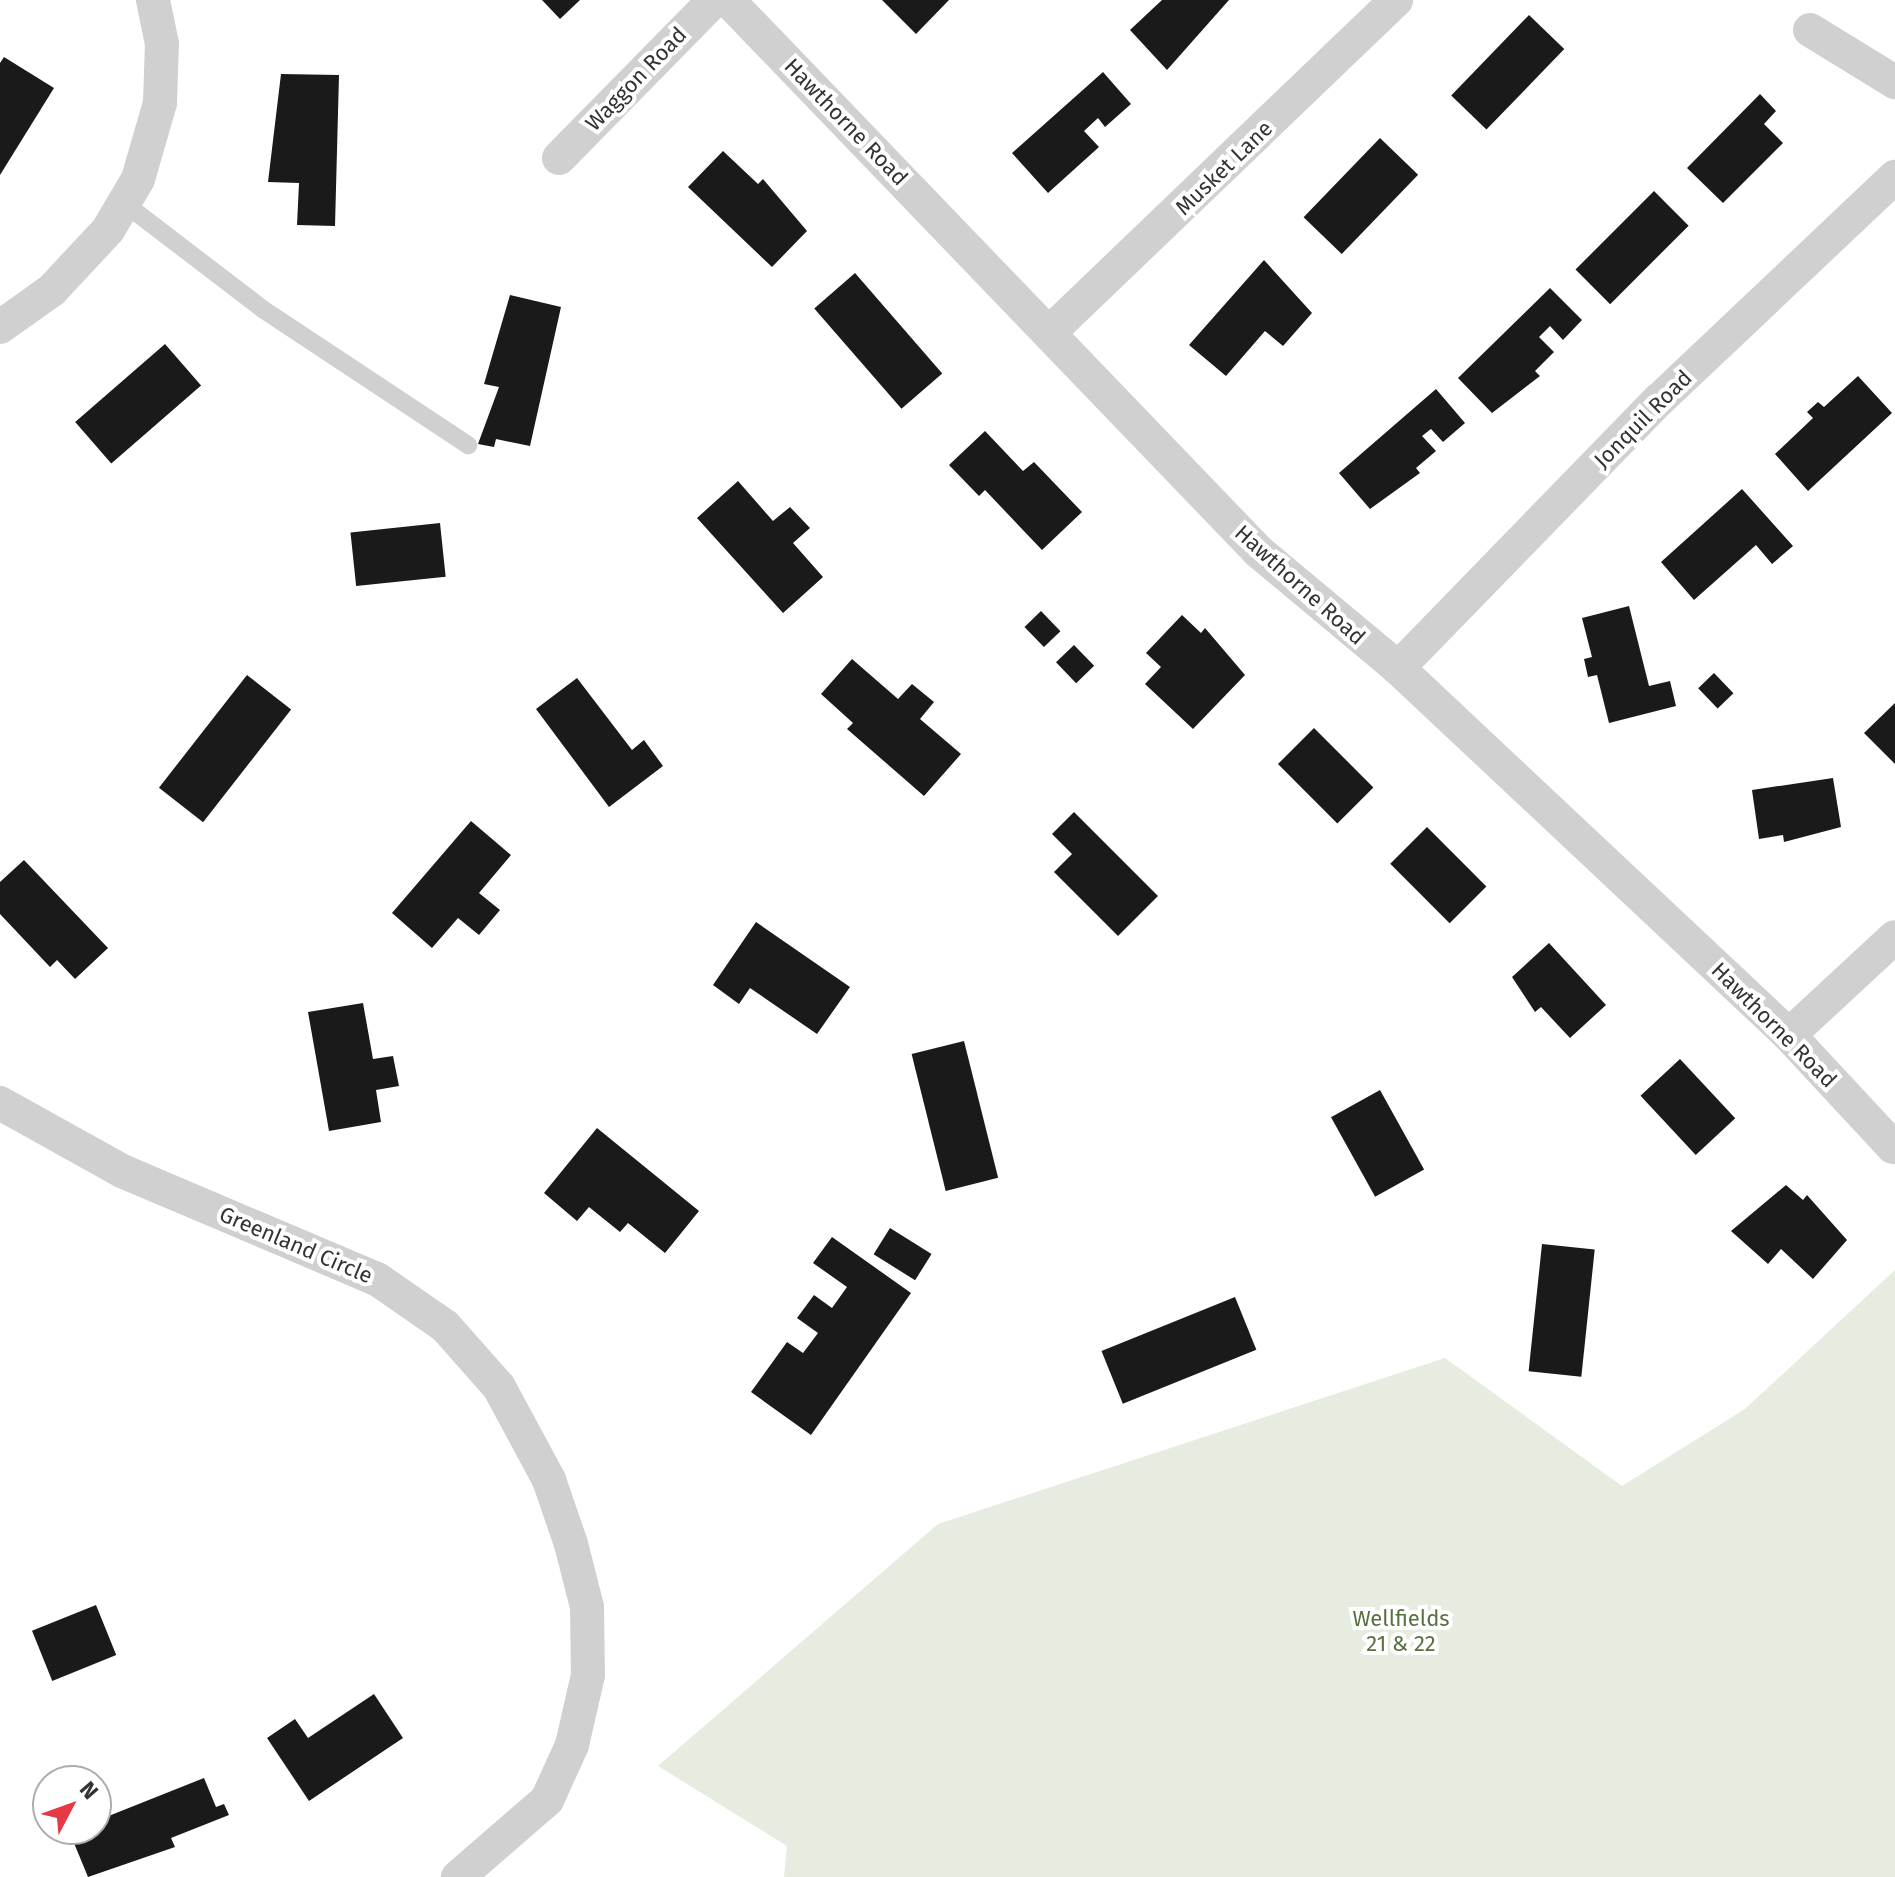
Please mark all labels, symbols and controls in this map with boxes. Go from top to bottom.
street label: Waggon Road [580,22,692,136]
street label: Hawthorne Road [779,53,913,191]
street label: Musket Lane [1170,115,1278,221]
street label: Jonquil Road [1589,365,1697,473]
street label: Hawthorne Road [1229,520,1371,650]
street label: Hawthorne Road [1706,957,1842,1093]
street label: Greenland Circle [215,1201,377,1289]
park label: Wellfields 21 & 22 [1352,1605,1450,1656]
north arrow [32,1765,112,1845]
text: N [74,1776,104,1805]

